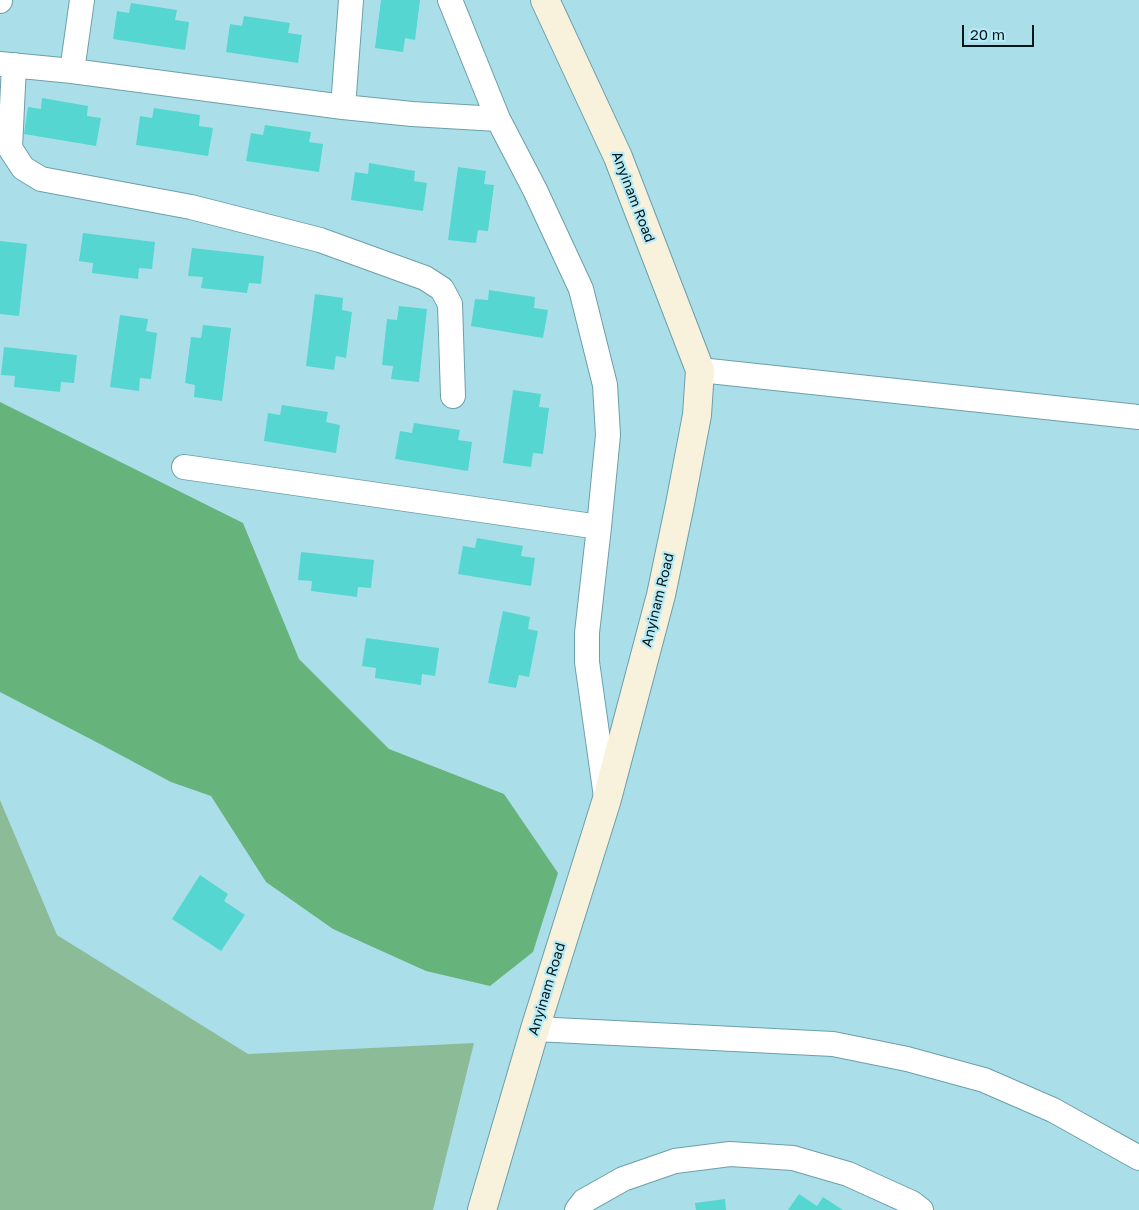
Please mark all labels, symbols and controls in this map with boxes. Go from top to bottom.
scale bar [964,15,1036,47]
text: 20 m [970,25,1005,43]
street label: Anyinam Road [608,149,658,245]
street label: Anyinam Road [638,551,678,649]
street label: Anyinam Road [525,941,569,1037]

